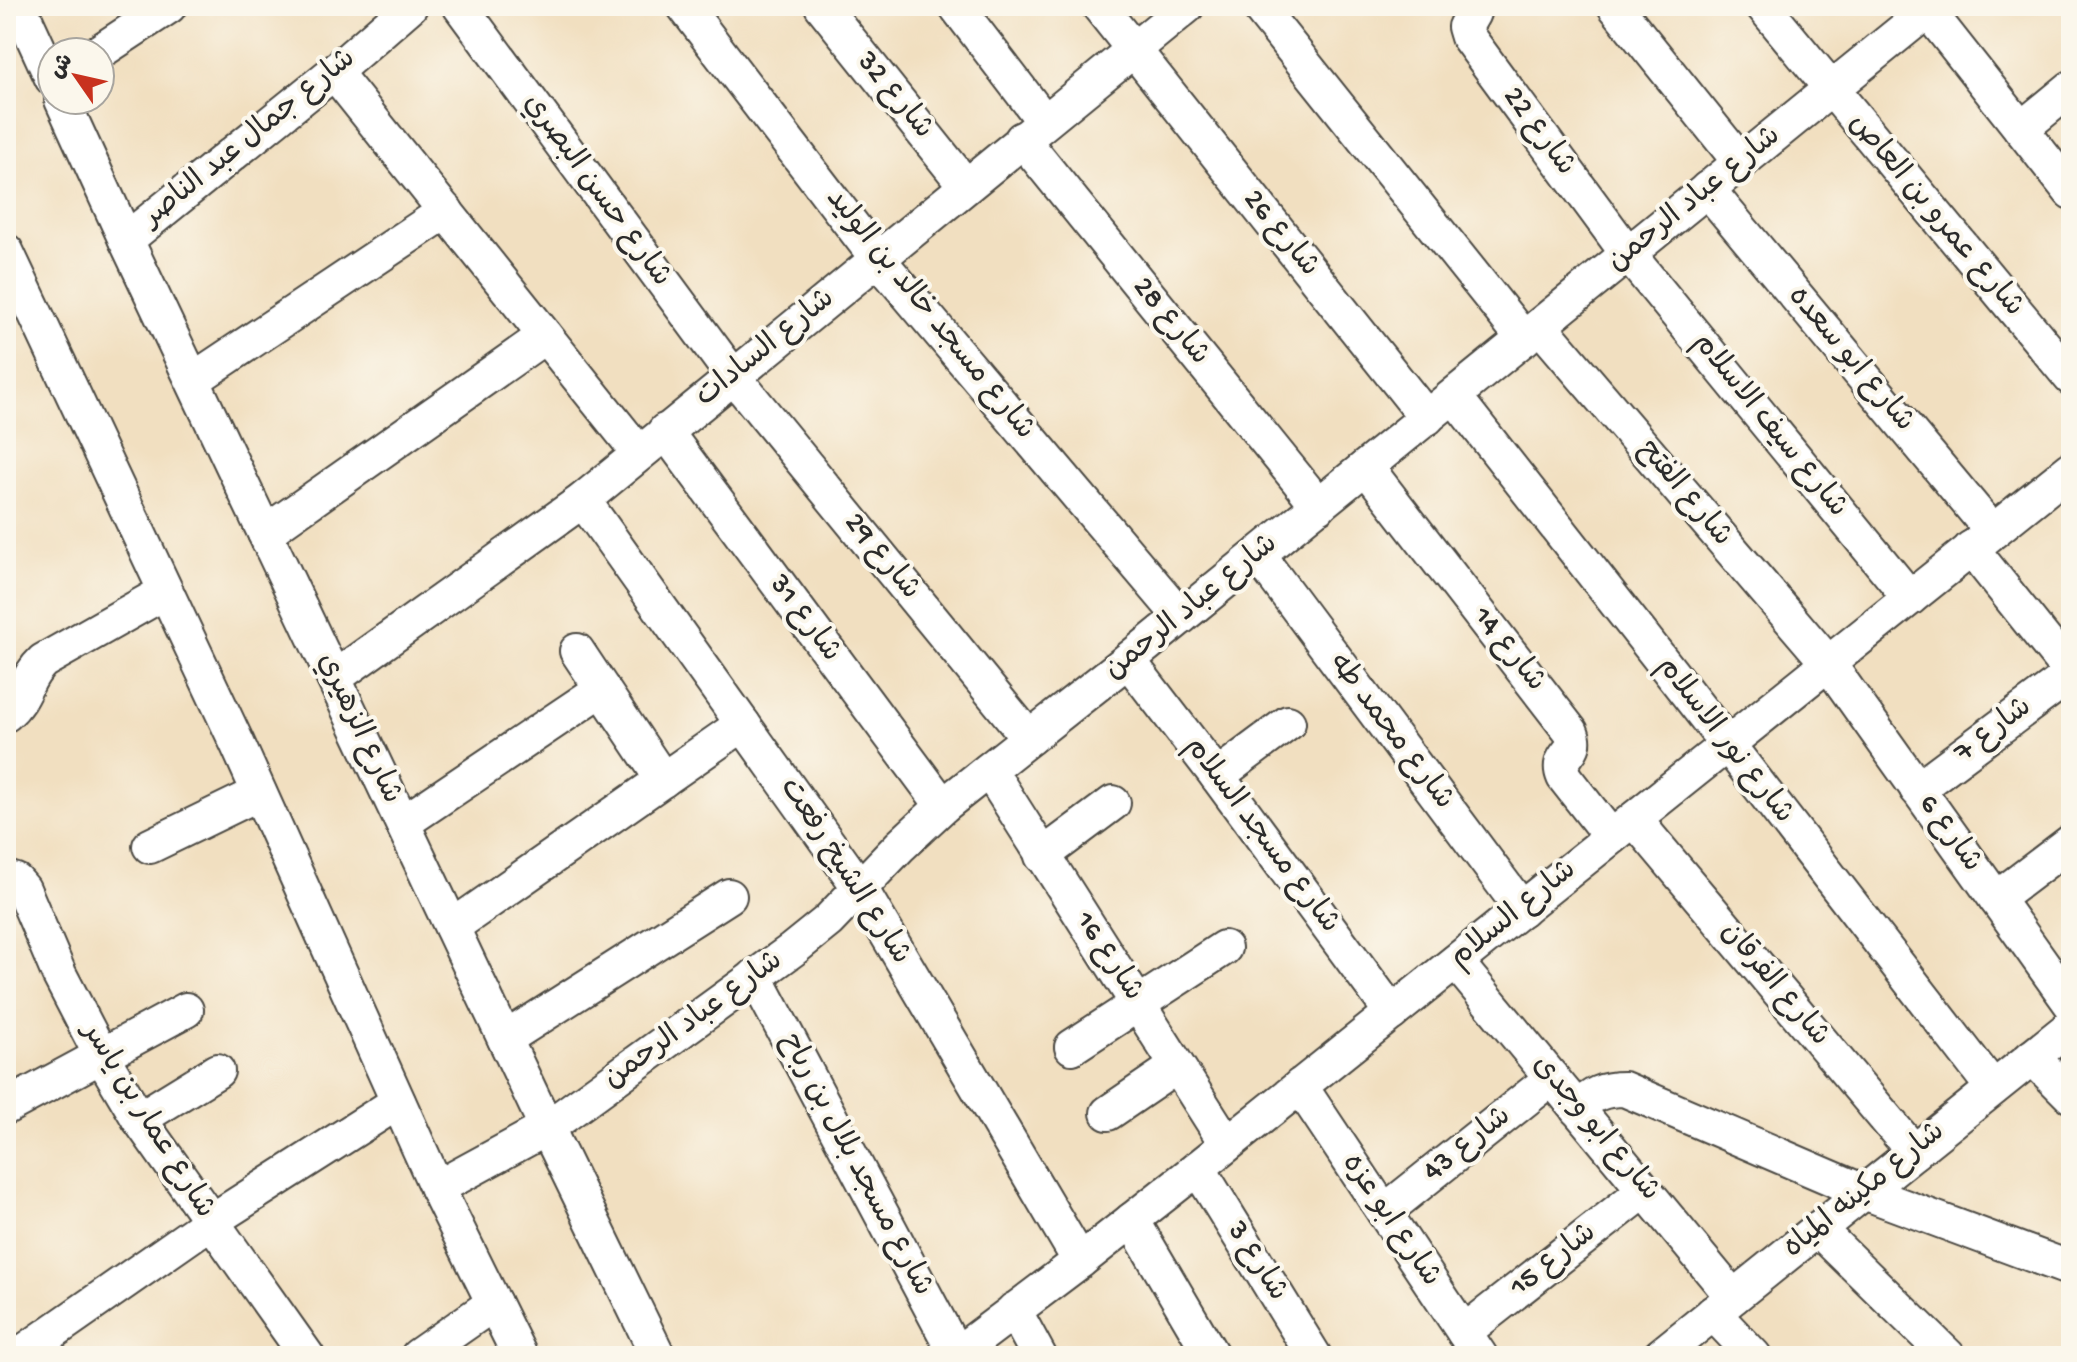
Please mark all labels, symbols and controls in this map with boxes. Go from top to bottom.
north arrow [36,36,116,116]
street label: شارع جمال عبد الناصر [133,41,364,238]
street label: شارع 32 [848,44,940,147]
text: ش [45,50,80,84]
street label: شارع 22 [1494,81,1582,183]
street label: شارع حسن البصري [514,88,678,294]
street label: شارع عمرو بن العاص [1840,106,2031,325]
street label: شارع عباد الرحمن [1601,119,1789,281]
street label: شارع مسجد خالد بن الوليد [817,182,1041,448]
street label: شارع 26 [1234,183,1326,285]
street label: شارع 28 [1124,271,1216,373]
street label: شارع ابو سعده [1779,280,1921,440]
street label: شارع السادات [689,282,843,416]
street label: شارع سيف الاسلام [1684,327,1854,525]
street label: شارع الفتح [1629,434,1739,554]
street label: شارع 29 [835,506,927,608]
street label: شارع عباد الرحمن [1098,527,1286,689]
street label: شارع 31 [760,568,847,670]
street label: شارع 14 [1463,600,1552,700]
street label: شارع محمد طه [1320,647,1460,817]
street label: شارع الزهيري [308,648,408,810]
street label: شارع نور الاسلام [1648,651,1800,831]
street label: شارع 7 [1948,691,2040,772]
street label: شارع مسجد السلام [1176,731,1346,941]
street label: شارع الشيخ رفعت [771,772,917,972]
street label: شارع 6 [1910,788,1988,880]
street label: شارع السلام [1444,853,1584,977]
street label: شارع 16 [1066,905,1150,1008]
street label: شارع الفرقان [1712,916,1836,1054]
street label: شارع عباد الرحمن [598,944,790,1098]
street label: شارع عمار بن ياسر [71,1014,221,1226]
street label: شارع مسجد بلال بن رباح [771,1027,939,1303]
street label: شارع ابو وجدى [1524,1049,1666,1209]
street label: شارع 43 [1417,1100,1519,1190]
street label: شارع مكينه المياه [1777,1115,1953,1267]
street label: شارع ابو عزه [1333,1148,1447,1294]
street label: شارع 3 [1217,1215,1294,1308]
street label: شارع 15 [1503,1216,1604,1306]

